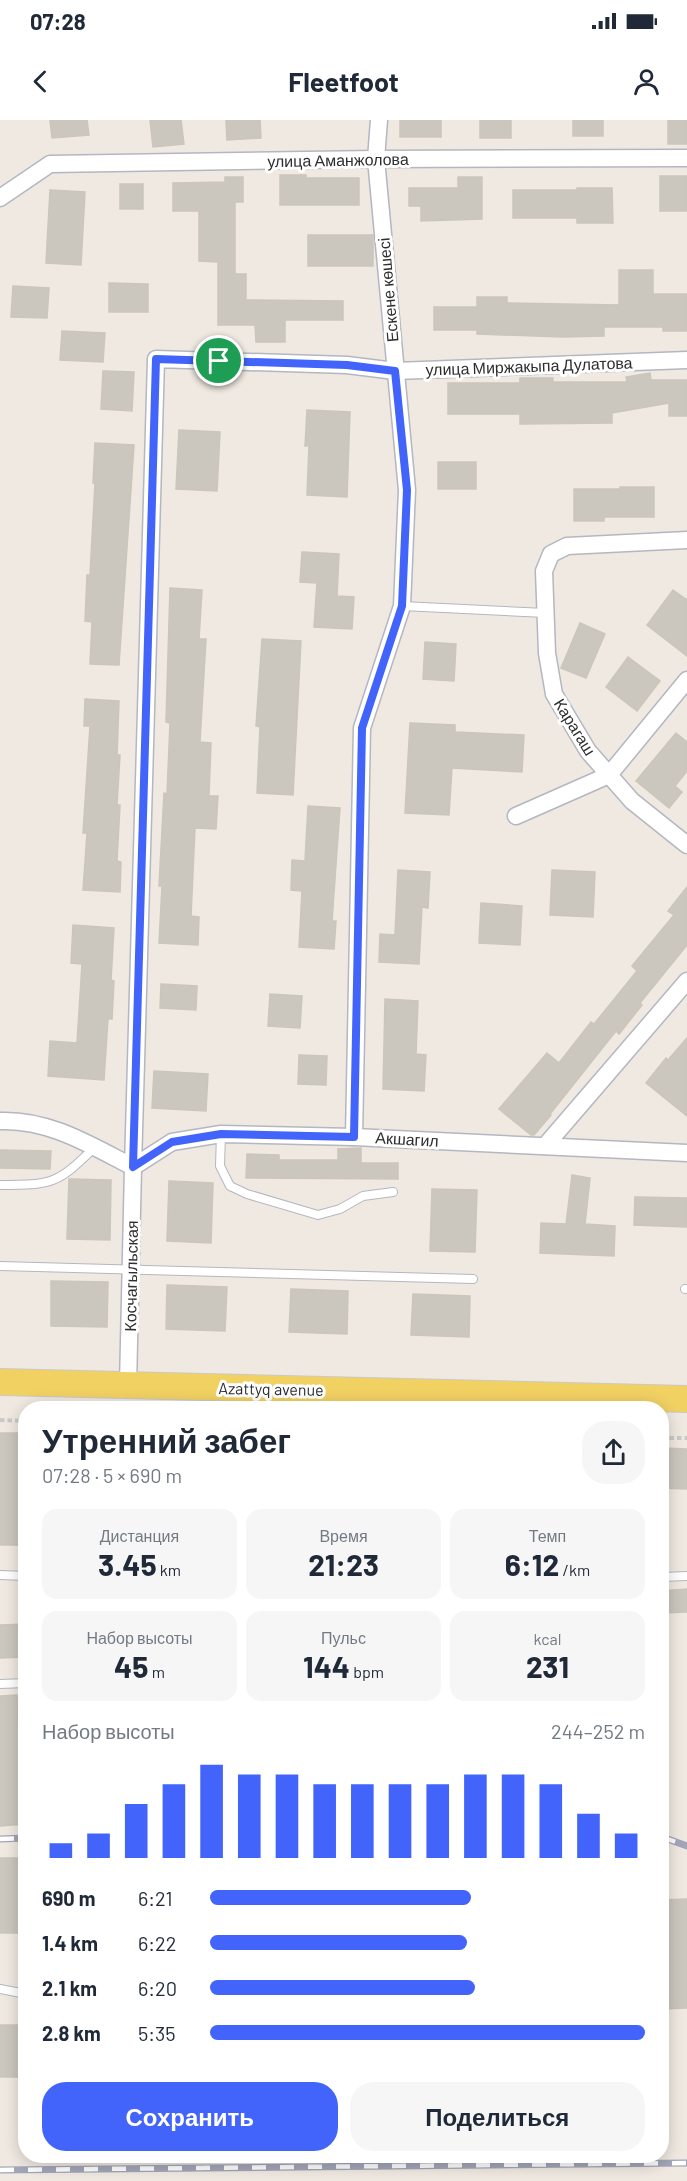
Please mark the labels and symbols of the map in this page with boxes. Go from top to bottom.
street label: улица Аманжолова [267,149,409,170]
street label: Ескене көшесі [373,237,402,343]
pin [193,335,244,386]
street label: улица Миржакыпа Дулатова [425,352,633,379]
street label: Карагаш [551,695,600,759]
street label: Акшагил [375,1127,439,1150]
street label: Косчагыльская [120,1220,141,1332]
street label: Azattyq avenue [218,1378,324,1399]

